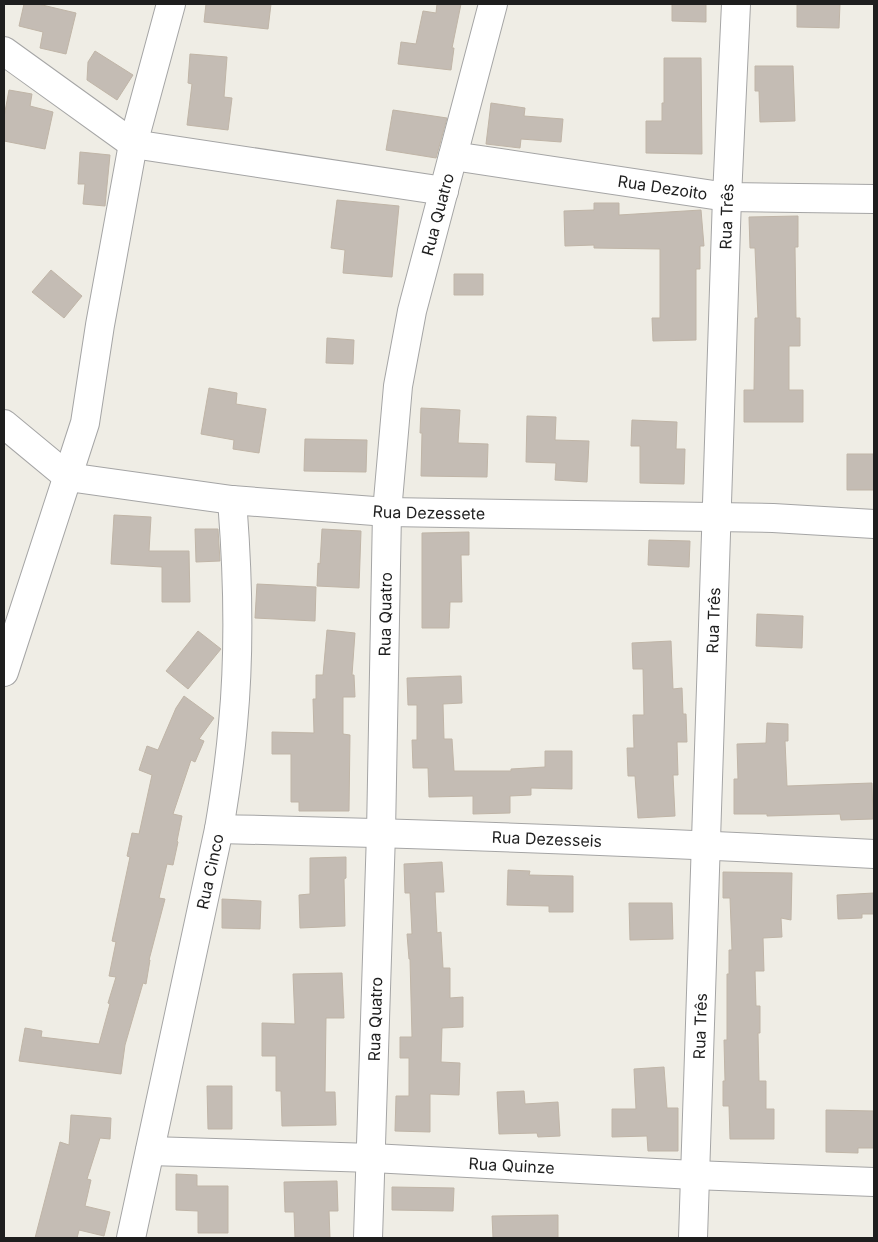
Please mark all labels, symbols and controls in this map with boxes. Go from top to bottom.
street label: Rua Quatro [417,171,458,258]
street label: Rua Dezoito [616,171,709,204]
street label: Rua Três [715,183,738,250]
street label: Rua Dezessete [372,501,485,524]
street label: Rua Quatro [374,572,396,657]
street label: Rua Três [702,587,724,654]
street label: Rua Dezesseis [491,827,602,851]
street label: Rua Cinco [192,832,228,911]
street label: Rua Quatro [364,977,386,1062]
street label: Rua Três [689,993,711,1060]
street label: Rua Quinze [468,1153,555,1178]

